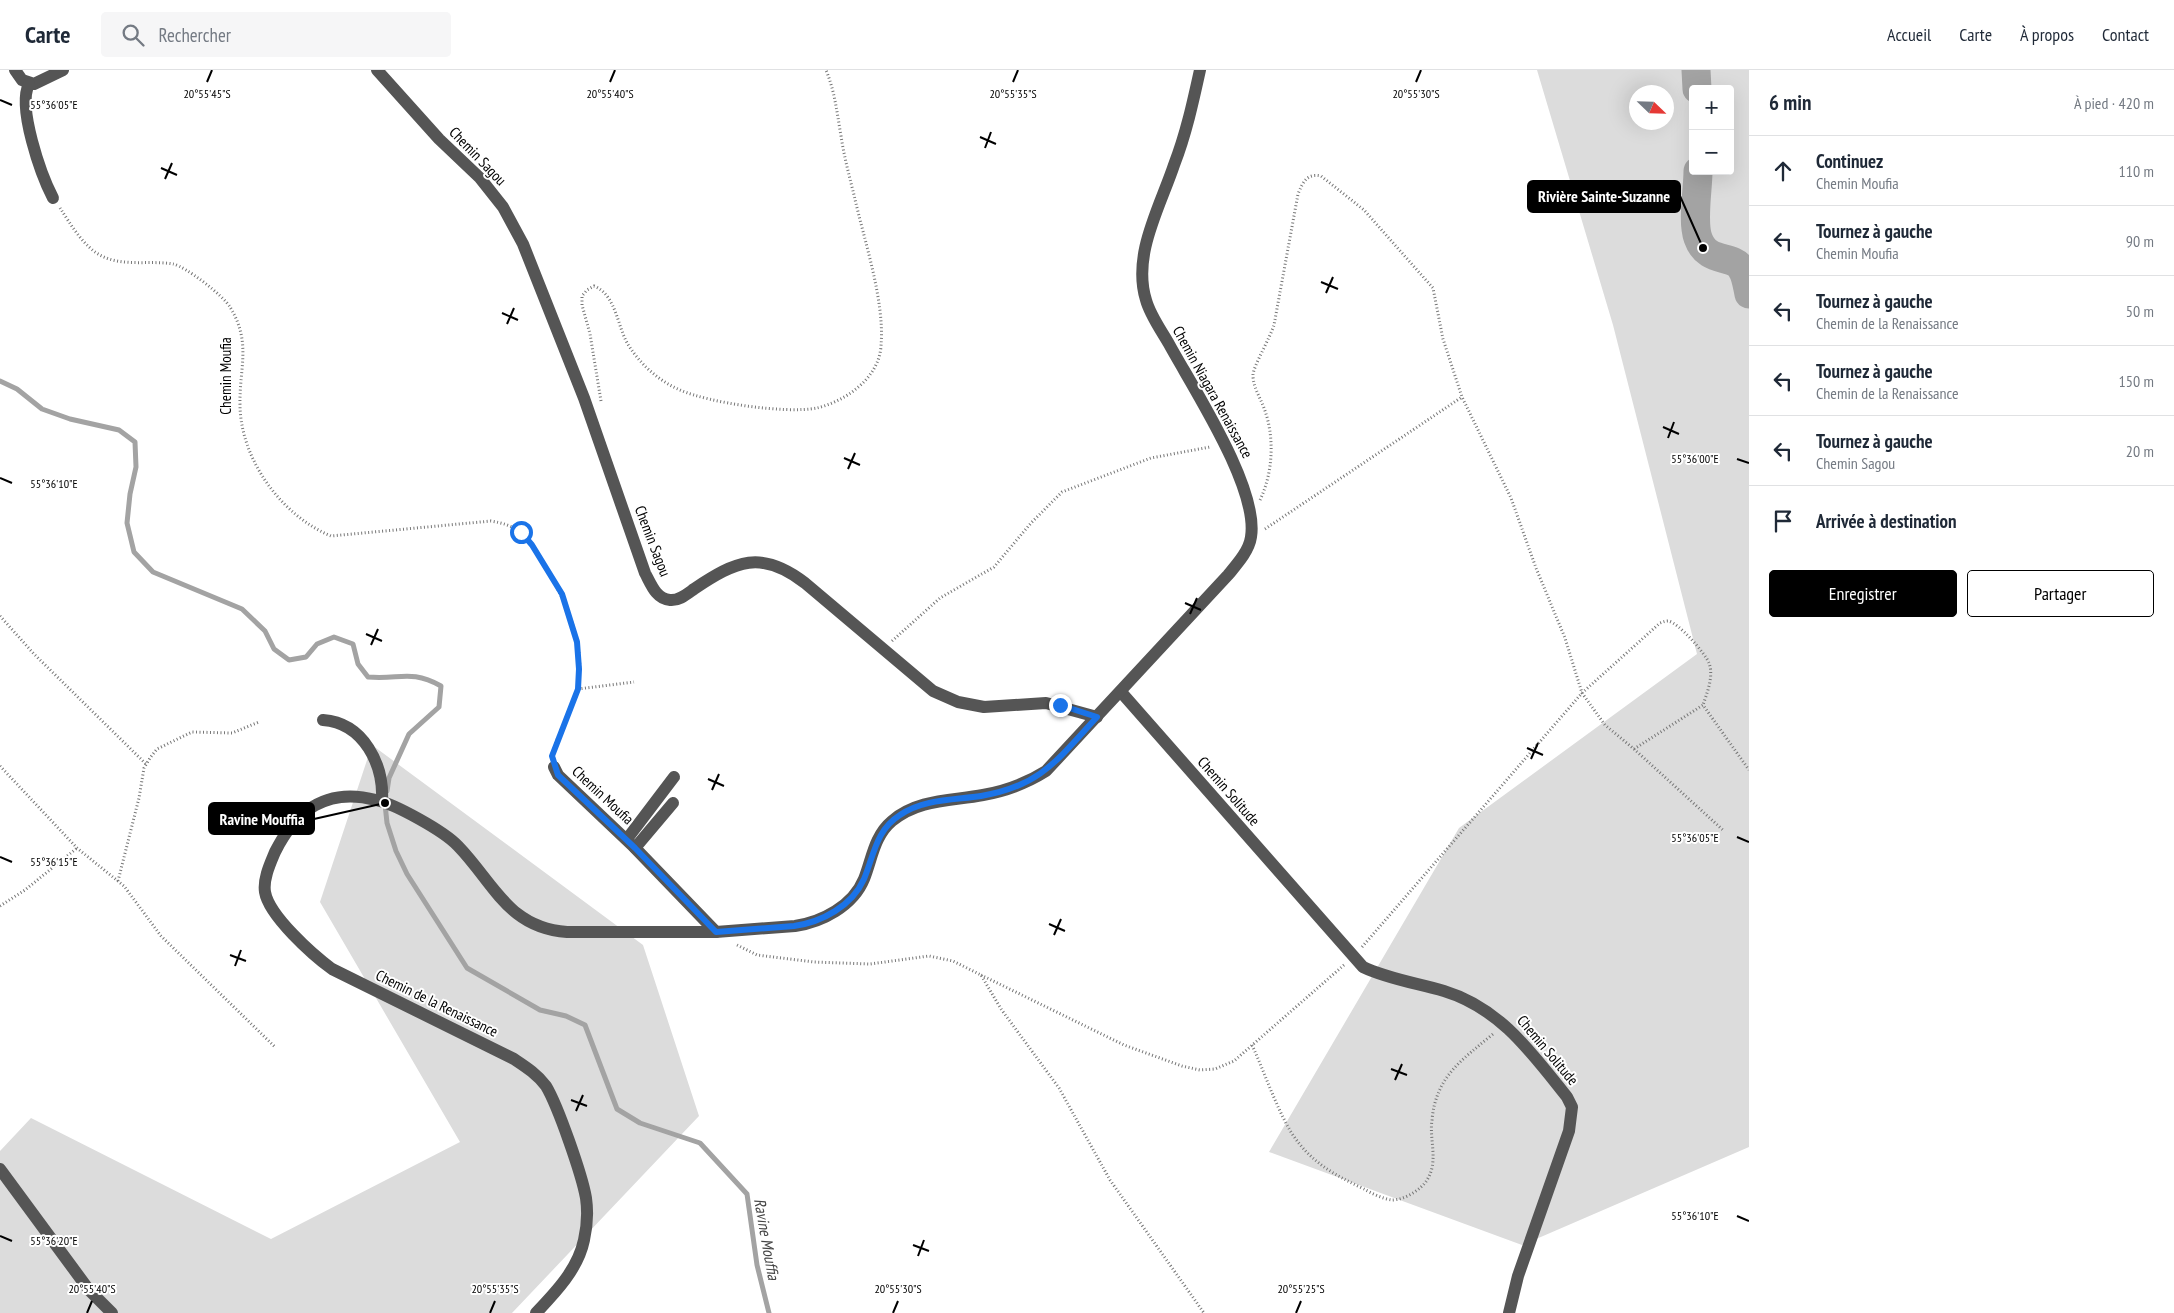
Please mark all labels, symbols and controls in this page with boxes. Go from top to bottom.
search box [101,12,451,57]
text: Carte [25,19,71,50]
icon: search [119,21,147,49]
text: Rechercher [159,23,231,47]
text: Accueil [1887,23,1931,46]
text: Carte [1959,23,1992,46]
text: À propos [2020,23,2074,46]
text: Contact [2102,23,2149,46]
north arrow [1629,85,1674,130]
map controls [1689,85,1734,175]
button: + [1689,85,1734,130]
text: 20°55'45"S [183,86,231,101]
text: 20°55'40"S [586,86,634,101]
text: 20°55'35"S [989,86,1037,101]
text: 20°55'30"S [1392,86,1440,101]
text: 6 min [1769,89,1811,116]
text: À pied · 420 m [2074,93,2154,113]
text: 55°36'05"E [30,97,78,112]
street label: Chemin Sagou [445,123,511,189]
button: − [1689,130,1734,175]
text: Continuez [1816,149,1883,173]
icon: ahead [1769,157,1797,185]
text: 110 m [2119,161,2154,181]
text: Chemin Moufia [1816,173,1899,193]
callout: Rivière Sainte-Suzanne [1528,181,1680,212]
text: Rivière Sainte-Suzanne [1538,186,1670,206]
text: Tournez à gauche [1816,219,1933,243]
icon: left [1769,227,1797,255]
text: 90 m [2126,231,2154,251]
text: Chemin Moufia [1816,243,1899,263]
text: Tournez à gauche [1816,289,1933,313]
icon: left [1769,297,1797,325]
text: 50 m [2126,301,2154,321]
text: Chemin de la Renaissance [1816,313,1959,333]
street label: Chemin Niagara Renaissance [1169,323,1257,461]
street label: Chemin Moufia [216,337,235,415]
text: Tournez à gauche [1816,359,1933,383]
icon: left [1769,367,1797,395]
text: 150 m [2119,371,2154,391]
text: Chemin de la Renaissance [1816,383,1959,403]
text: Tournez à gauche [1816,429,1933,453]
icon: left [1769,437,1797,465]
text: 20 m [2126,441,2154,461]
text: 55°36'00"E [1671,451,1719,466]
text: Chemin Sagou [1816,453,1895,473]
text: 55°36'10"E [30,476,78,491]
street label: Chemin Sagou [631,503,675,579]
icon: arrive [1769,507,1797,535]
text: Arrivée à destination [1816,509,1957,533]
route start [510,521,533,544]
button: Enregistrer [1769,570,1957,617]
button: Partager [1967,570,2154,617]
route end [1049,694,1072,717]
street label: Chemin Solitude [1194,753,1264,829]
street label: Chemin Moufia [568,762,638,828]
callout: Ravine Mouffia [209,803,314,834]
text: Ravine Mouffia [219,809,305,829]
text: 55°36'05"E [1671,830,1719,845]
text: 55°36'15"E [30,854,78,869]
street label: Chemin de la Renaissance [373,965,501,1041]
street label: Chemin Solitude [1513,1011,1583,1089]
water label: Ravine Mouffia [750,1197,784,1283]
text: 55°36'10"E [1671,1208,1719,1223]
text: 55°36'20"E [30,1233,78,1248]
text: 20°55'40"S [68,1281,116,1296]
text: 20°55'35"S [471,1281,519,1296]
text: 20°55'30"S [874,1281,922,1296]
text: 20°55'25"S [1277,1281,1325,1296]

